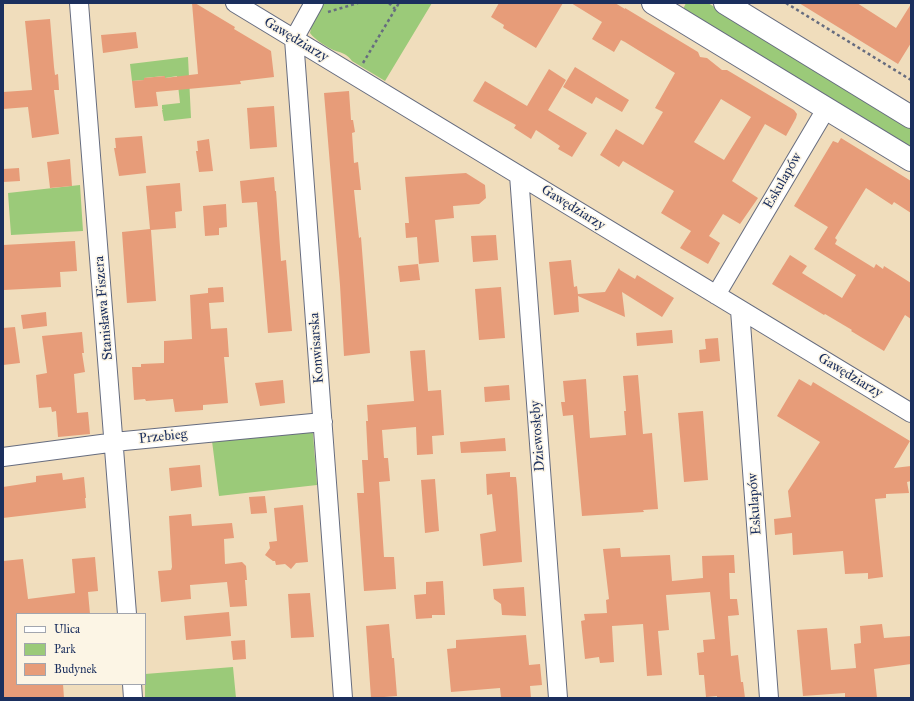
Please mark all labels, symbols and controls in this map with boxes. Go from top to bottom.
street label: Gawędziarzy [261,14,331,66]
street label: Eskulapów [760,150,806,212]
street label: Gawędziarzy [538,182,608,234]
street label: Stanisława Fiszera [91,255,117,361]
street label: Konwisarska [306,312,328,384]
street label: Gawędziarzy [815,350,885,402]
street label: Dziewosłęby [527,400,549,472]
street label: Przebieg [138,426,188,448]
street label: Eskulapów [744,472,766,536]
legend [16,613,146,685]
text: Ulica [54,622,80,636]
text: Park [54,642,76,656]
text: Budynek [54,662,97,676]

